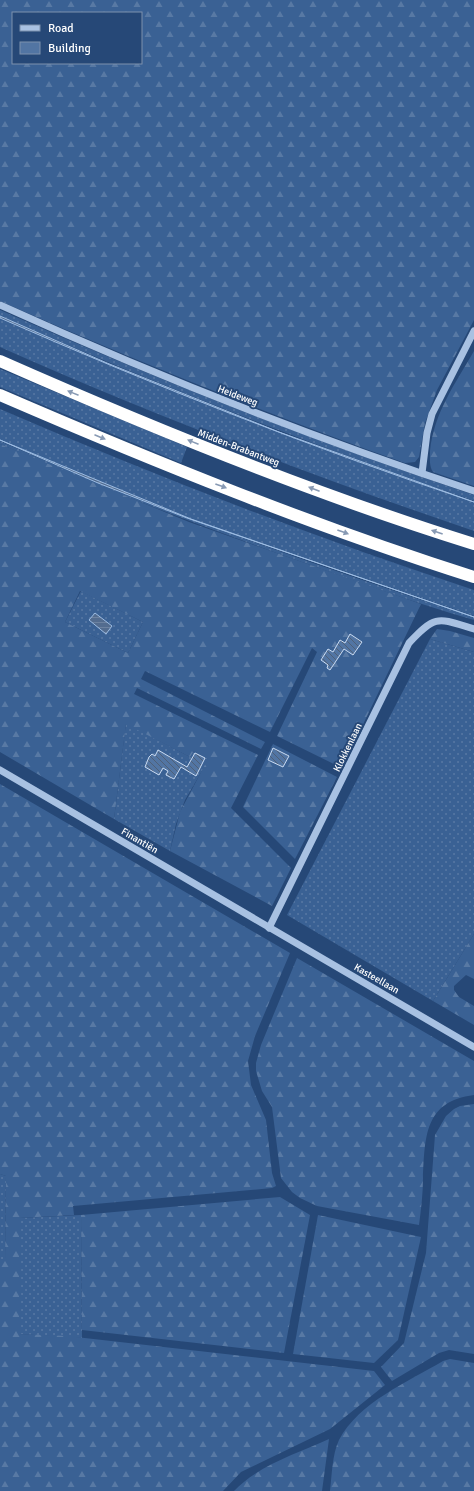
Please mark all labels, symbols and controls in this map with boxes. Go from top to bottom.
legend [12,12,142,64]
text: Road [48,21,74,36]
text: Building [48,41,91,56]
street label: Heideweg [216,383,259,409]
one-way arrow [66,389,78,395]
street label: Midden-Brabantweg [196,427,281,469]
one-way arrow [95,434,106,440]
one-way arrow [188,439,199,445]
one-way arrow [215,484,227,490]
one-way arrow [308,485,320,491]
one-way arrow [337,529,349,535]
one-way arrow [430,529,442,535]
street label: Klokkenlaan [331,721,365,774]
street label: Finantiën [119,826,160,856]
street label: Kasteellaan [352,961,401,997]

